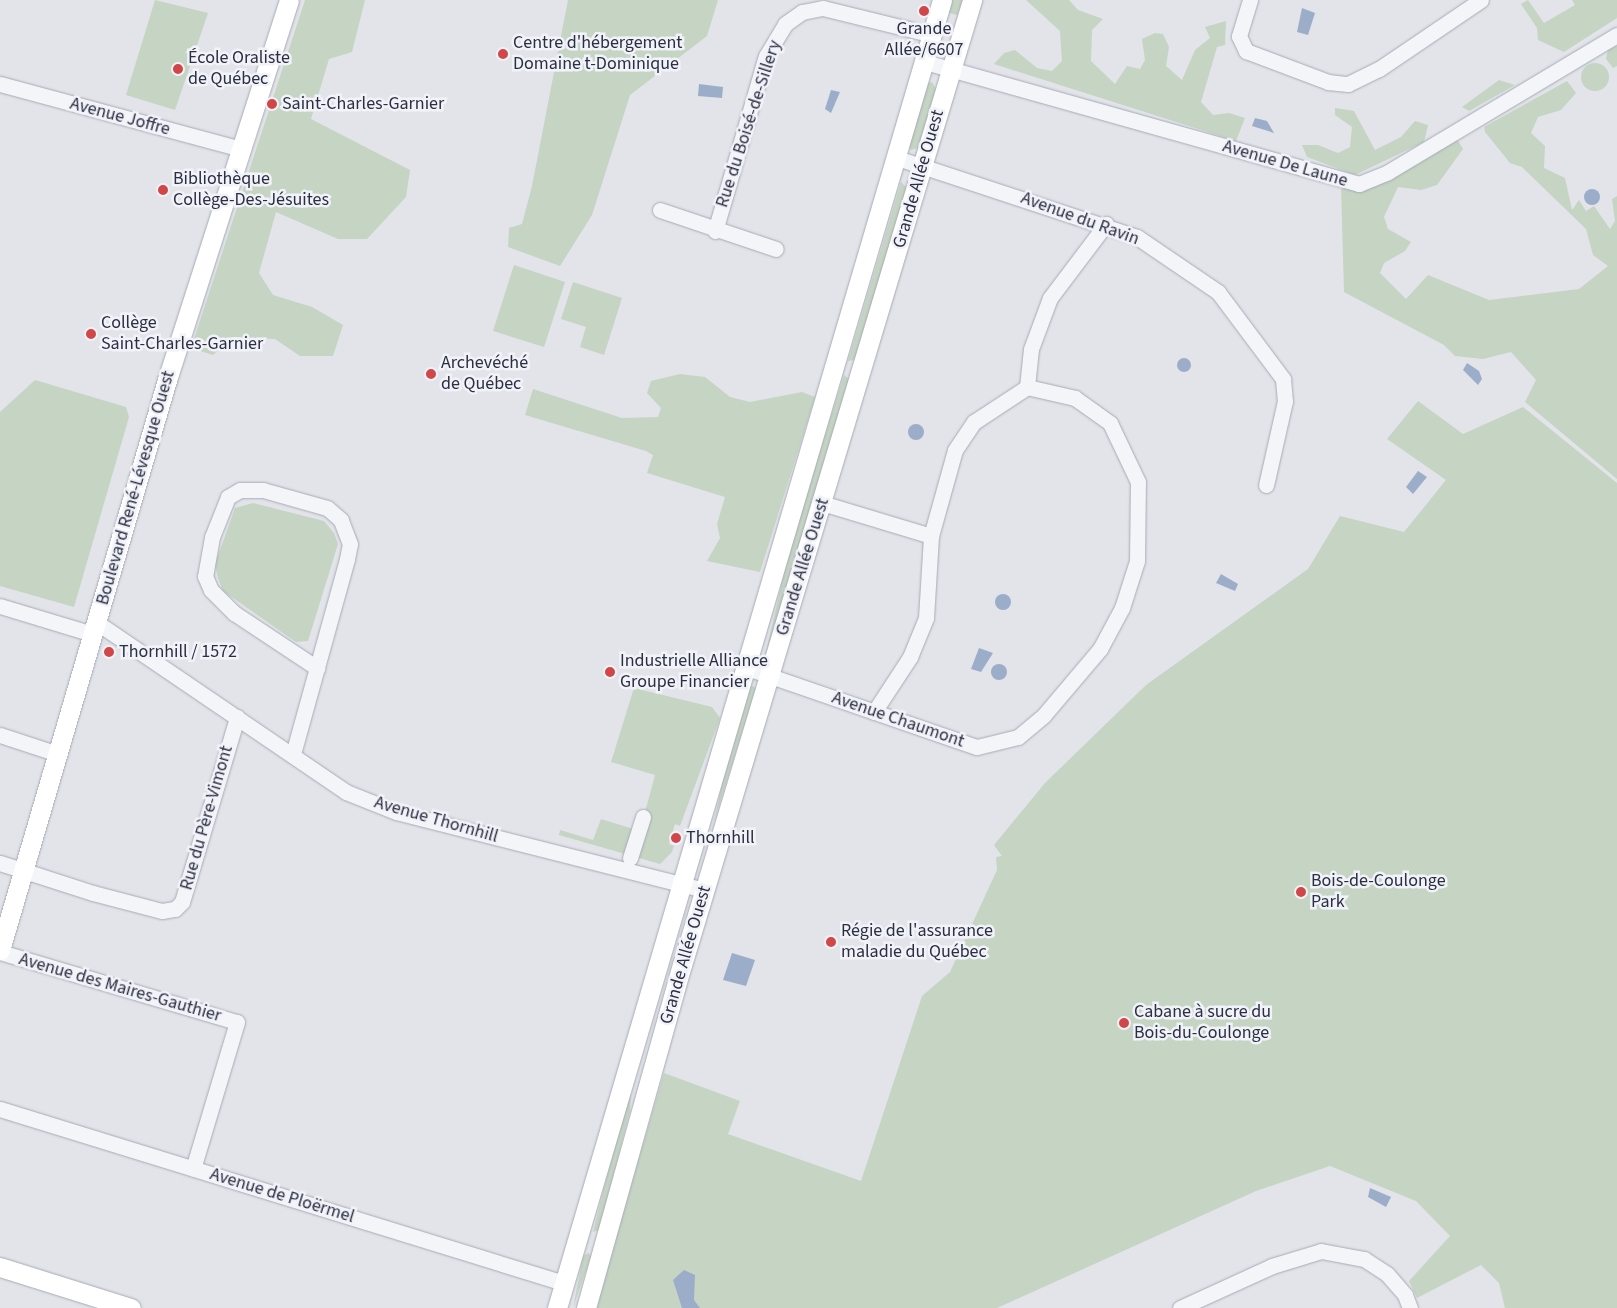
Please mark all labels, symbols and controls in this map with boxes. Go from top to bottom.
marker: Grande Allée/6607 [918,5,930,17]
place label: Grande Allée/6607 [885,19,963,62]
place label: Centre d'hébergement Domaine t-Dominique [513,33,682,76]
street label: Rue du Boisé-de-Sillery [712,38,786,210]
place label: École Oraliste de Québec [188,48,290,90]
marker: Centre d'hébergement Domaine t-Dominique [497,48,509,60]
marker: École Oraliste de Québec [172,63,184,75]
street label: Avenue Joffre [68,93,172,141]
place label: Saint-Charles-Garnier [282,93,444,115]
marker: Saint-Charles-Garnier [266,98,278,110]
street label: Grande Allée Ouest [889,107,949,251]
street label: Avenue De Laune [1220,136,1350,192]
place label: Bibliothèque Collège-Des-Jésuites [173,169,329,212]
marker: Bibliothèque Collège-Des-Jésuites [157,184,169,196]
street label: Avenue du Ravin [1018,188,1142,250]
place label: Collège Saint-Charles-Garnier [101,313,263,356]
marker: Collège Saint-Charles-Garnier [85,328,97,340]
place label: Archevéché de Québec [441,353,528,396]
street label: Boulevard René-Lévesque Ouest [92,368,180,608]
marker: Archevéché de Québec [425,368,437,380]
street label: Grande Allée Ouest [772,496,834,638]
place label: Thornhill / 1572 [119,641,237,663]
marker: Thornhill / 1572 [103,646,115,658]
place label: Industrielle Alliance Groupe Financier [620,651,768,694]
marker: Industrielle Alliance Groupe Financier [604,666,616,678]
street label: Avenue Chaumont [829,687,967,753]
street label: Rue du Père-Vimont [176,743,238,893]
street label: Avenue Thornhill [372,792,500,848]
place label: Thornhill [686,827,755,849]
marker: Thornhill [670,832,682,844]
place label: Bois-de-Coulonge Park [1311,871,1446,914]
street label: Grande Allée Ouest [656,883,716,1027]
marker: Bois-de-Coulonge Park [1295,886,1307,898]
place label: Régie de l'assurance maladie du Québec [841,921,993,964]
marker: Régie de l'assurance maladie du Québec [825,936,837,948]
street label: Avenue des Maires-Gauthier [16,949,224,1027]
place label: Cabane à sucre du Bois-du-Coulonge [1134,1002,1271,1044]
marker: Cabane à sucre du Bois-du-Coulonge [1118,1017,1130,1029]
street label: Avenue de Ploërmel [207,1164,357,1228]

